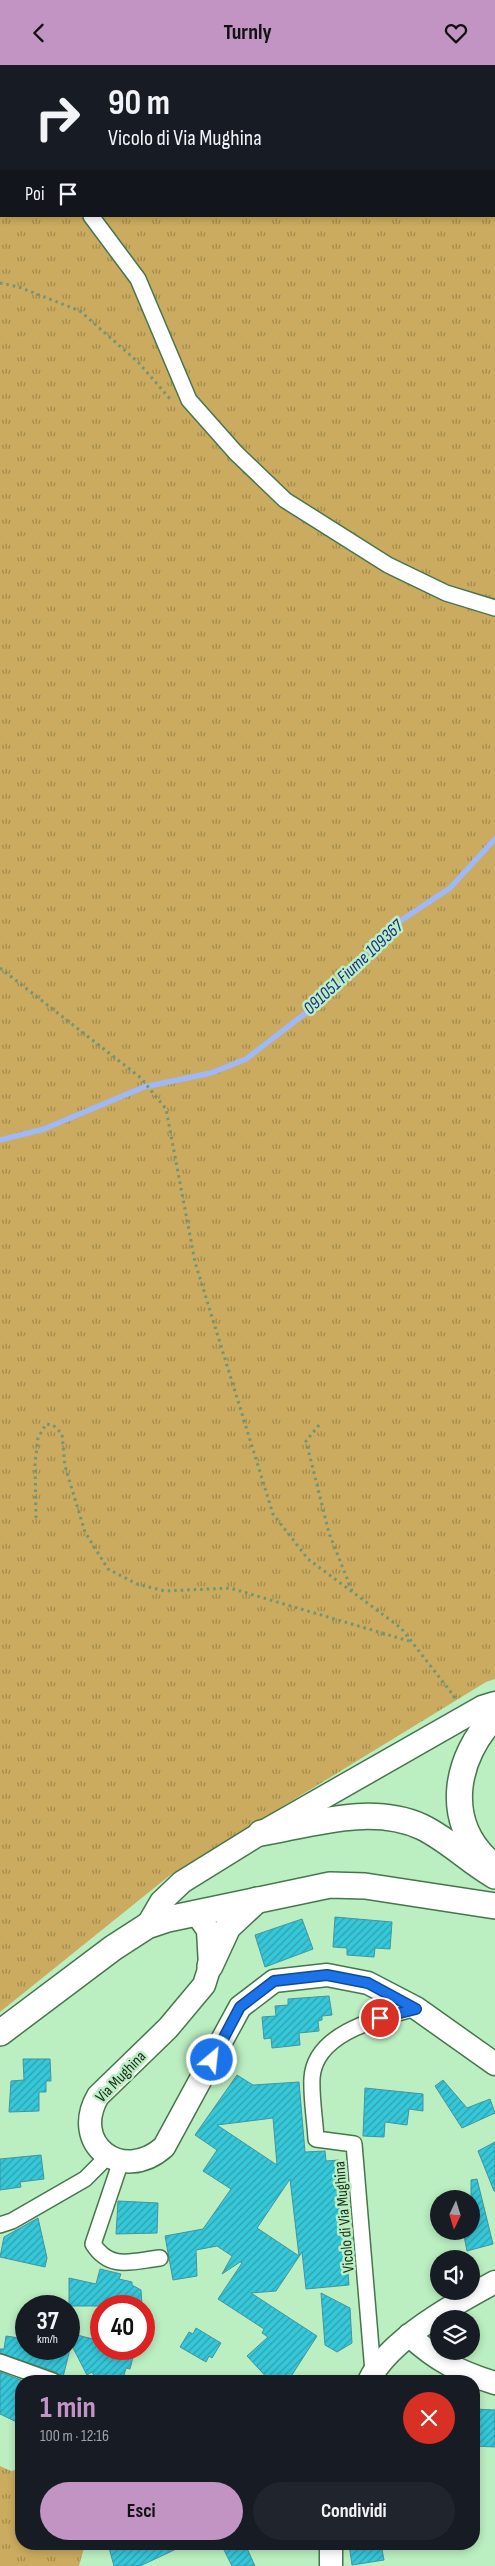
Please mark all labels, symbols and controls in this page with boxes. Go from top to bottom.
icon: back [25,19,53,47]
text: Turnly [223,19,272,46]
icon: heart [442,19,470,47]
text: 90 m [108,82,170,125]
icon: right [25,85,90,150]
text: Vicolo di Via Mughina [108,125,262,152]
icon: arrive [54,180,82,208]
text: Poi [25,183,44,206]
water label: 091051 Fiume 109367 [299,914,409,1019]
pin [359,1997,401,2039]
icon: arrive [366,2004,394,2032]
position arrow [185,2033,237,2085]
street label: Via Mughina [92,2047,150,2107]
street label: Vicolo di Via Mughina [330,2160,359,2273]
north arrow [430,2190,480,2240]
map controls [430,2190,480,2360]
button: sound [430,2250,480,2300]
speed limit sign: 40 [90,2295,155,2360]
text: 37 [36,2306,59,2337]
button: layers [430,2310,480,2360]
text: km/h [37,2332,58,2347]
text: 1 min [40,2390,96,2426]
button: close [403,2392,455,2444]
text: 100 m · 12:16 [40,2427,109,2446]
button: Esci [40,2482,243,2540]
button: Condividi [253,2482,455,2540]

